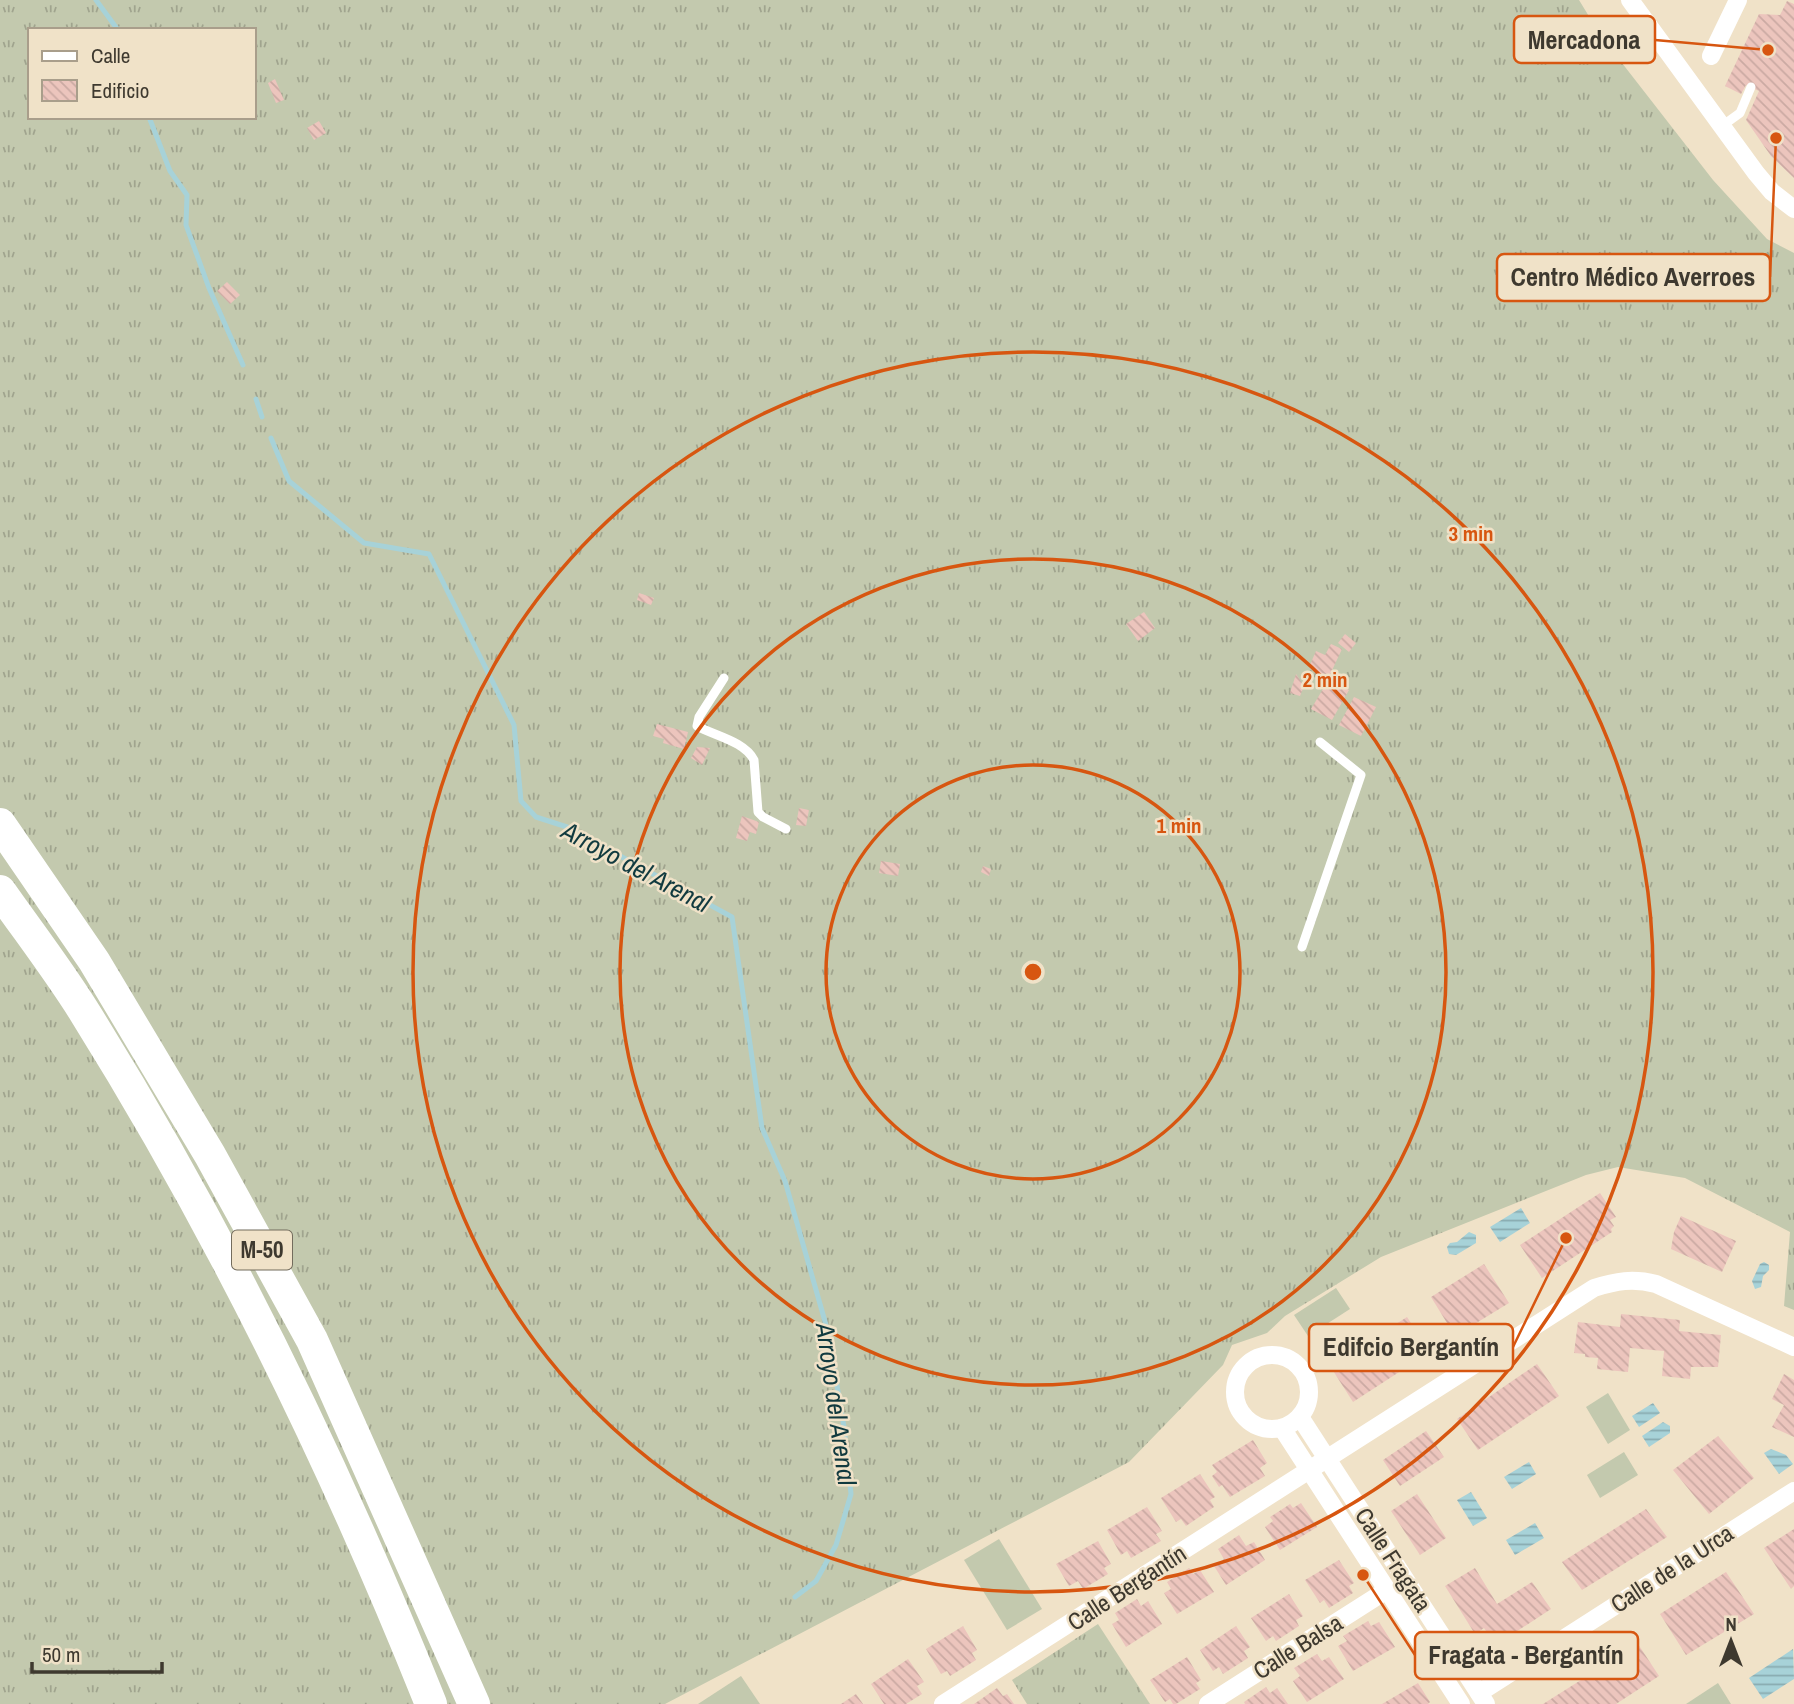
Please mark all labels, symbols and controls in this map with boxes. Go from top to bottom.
callout: Mercadona [1514,16,1655,63]
text: Mercadona [1528,22,1640,57]
legend [28,28,256,119]
text: Calle [91,41,130,70]
text: Edificio [91,76,149,105]
callout: Centro Médico Averroes [1497,254,1770,301]
text: Centro Médico Averroes [1511,259,1755,294]
text: 3 min [1449,519,1493,548]
text: 2 min [1303,665,1347,694]
text: 1 min [1157,811,1201,840]
water label: Arroyo del Arenal [555,812,718,921]
centre of rings [1021,960,1045,984]
road number: M-50 [232,1231,292,1270]
water label: Arroyo del Arenal [808,1320,865,1488]
callout: Edifcio Bergantín [1309,1324,1513,1371]
text: Edifcio Bergantín [1323,1329,1499,1364]
street label: Calle Fragata [1348,1501,1439,1618]
street label: Calle de la Urca [1604,1517,1739,1620]
street label: Calle Bergantín [1061,1537,1192,1638]
street label: Calle Balsa [1247,1606,1348,1686]
north arrow [1696,1606,1766,1676]
text: N [1725,1611,1737,1637]
scale bar [32,1630,161,1674]
callout: Fragata - Bergantín [1415,1632,1638,1679]
text: Fragata - Bergantín [1428,1637,1624,1672]
text: 50 m [42,1640,80,1669]

